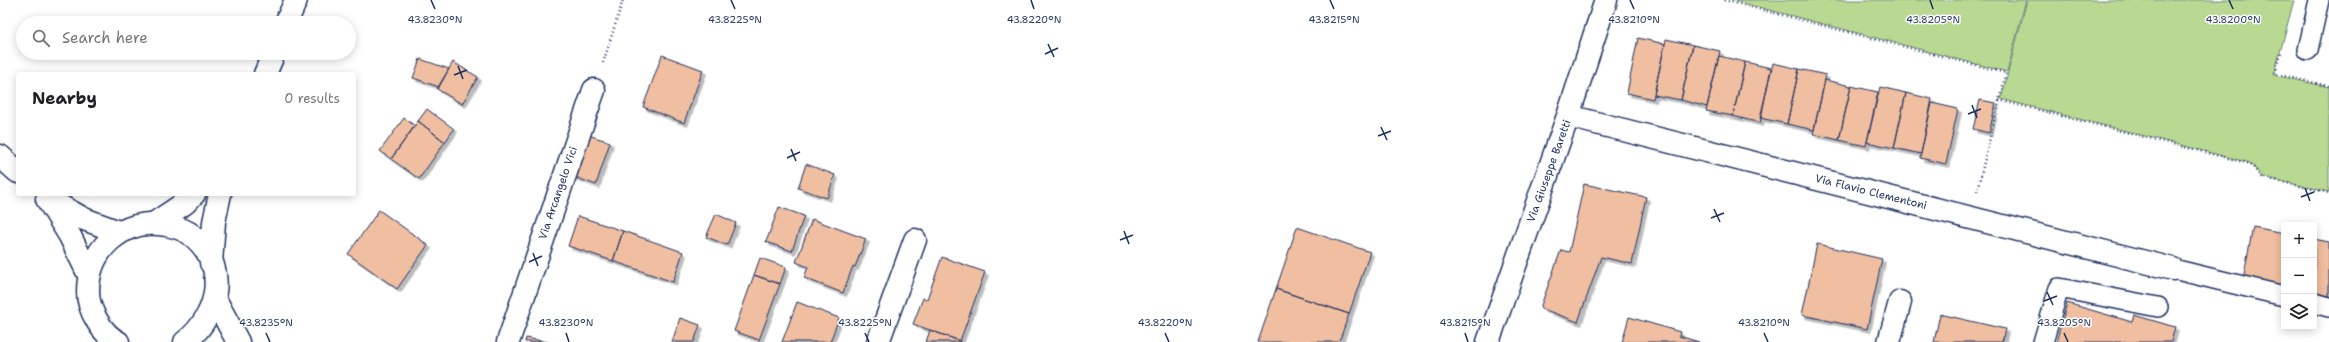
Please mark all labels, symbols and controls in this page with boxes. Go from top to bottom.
text: 43.8230°N [408,13,462,26]
text: 43.8225°N [708,13,762,26]
text: 43.8220°N [1007,13,1061,26]
text: 43.8215°N [1308,13,1360,26]
text: 43.8210°N [1608,13,1660,26]
text: 43.8205°N [1906,13,1960,26]
text: 43.8200°N [2205,13,2261,26]
search box [16,16,356,60]
icon: search [30,27,52,49]
text: Search here [62,28,148,48]
text: Nearby [32,87,97,109]
text: 0 results [284,90,340,107]
street label: Via Giuseppe Baretti [1523,118,1575,224]
street label: Via Arcangelo Vici [535,145,581,241]
street label: Via Flavio Clementoni [1813,171,1929,213]
map controls [2281,222,2317,330]
button: + [2281,222,2317,258]
button: − [2281,258,2317,294]
button: layers [2281,294,2317,330]
text: 43.8235°N [239,316,293,329]
text: 43.8230°N [539,316,593,329]
text: 43.8225°N [838,316,892,329]
text: 43.8220°N [1138,316,1192,329]
text: 43.8215°N [1439,316,1491,329]
text: 43.8210°N [1738,316,1790,329]
text: 43.8205°N [2037,316,2091,329]

